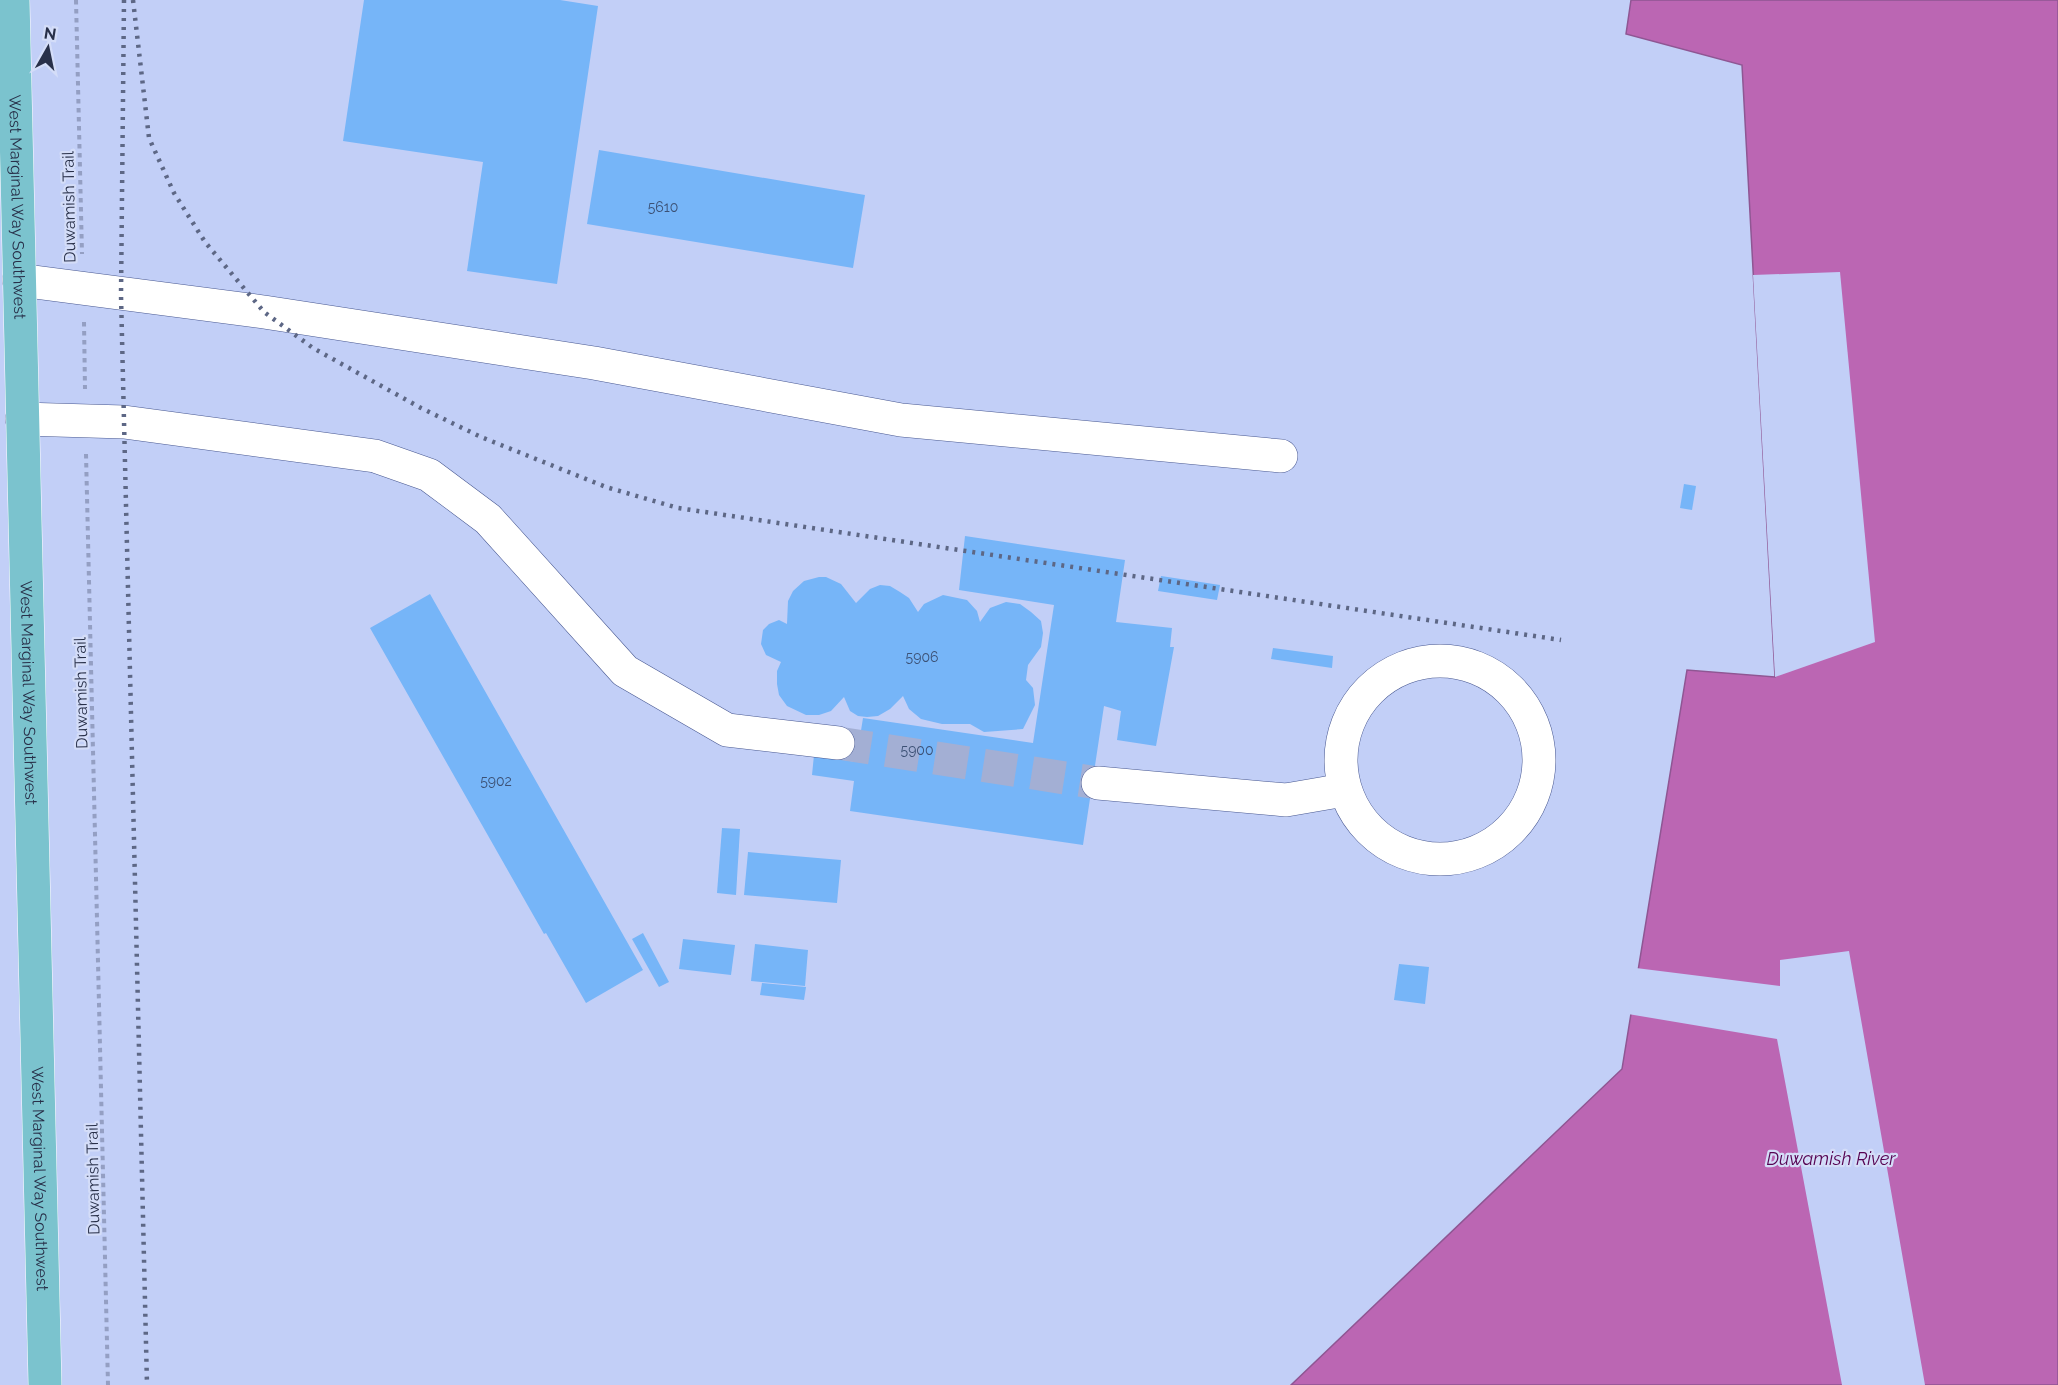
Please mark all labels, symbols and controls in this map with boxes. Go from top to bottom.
north arrow [18,18,78,78]
text: N [43,23,58,44]
street label: West Marginal Way Southwest [6,95,30,320]
street label: Duwamish Trail [59,150,79,263]
house number: 5610 [648,199,678,215]
street label: West Marginal Way Southwest [17,580,41,806]
street label: Duwamish Trail [71,636,91,749]
house number: 5906 [906,649,938,665]
house number: 5900 [901,742,933,758]
house number: 5902 [480,773,512,789]
street label: West Marginal Way Southwest [28,1066,52,1292]
street label: Duwamish Trail [83,1122,103,1235]
water label: Duwamish River [1766,1148,1896,1169]

